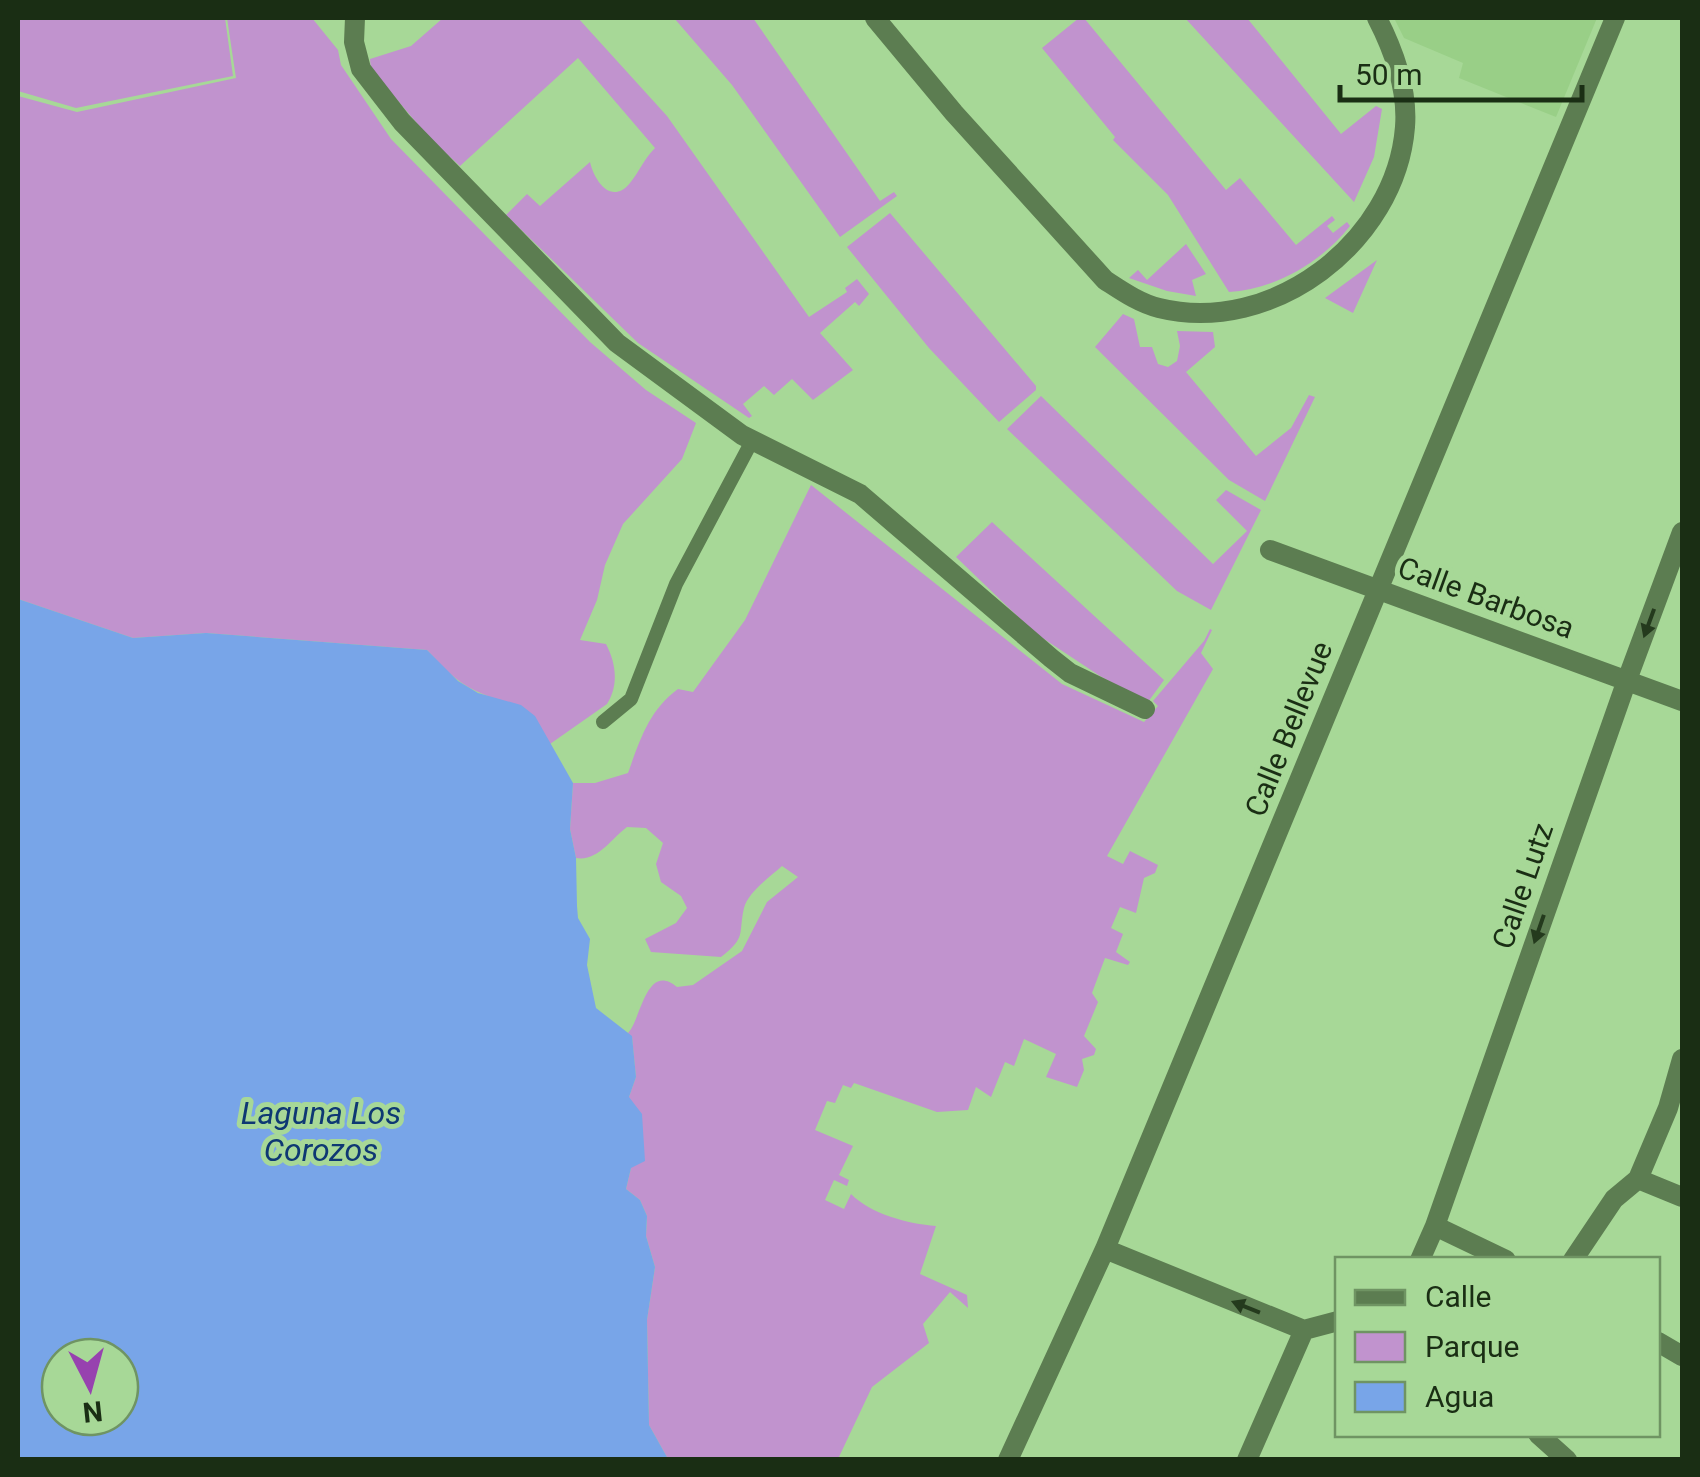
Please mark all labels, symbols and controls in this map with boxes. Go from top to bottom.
scale bar [1340,40,1582,102]
text: 50 m [1355,57,1422,92]
street label: Calle Barbosa [1393,549,1579,646]
one-way arrow [1640,609,1656,639]
street label: Calle Bellevue [1238,636,1340,821]
street label: Calle Lutz [1485,818,1560,953]
one-way arrow [1531,915,1546,945]
water label: Laguna Los Corozos [241,1094,401,1169]
legend [1335,1257,1660,1437]
text: Calle [1425,1279,1491,1314]
one-way arrow [1230,1298,1260,1314]
text: Parque [1425,1329,1519,1364]
north arrow [40,1337,140,1437]
text: Agua [1425,1379,1494,1414]
text: N [81,1394,104,1429]

